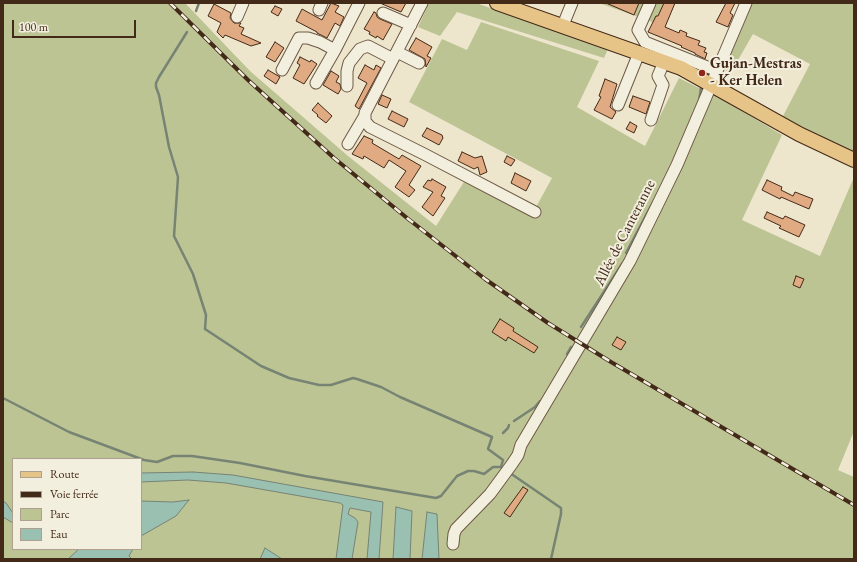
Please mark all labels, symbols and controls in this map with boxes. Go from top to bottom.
scale bar [14,12,138,38]
text: 100 m [19,19,48,35]
place label: Gujan-Mestras - Ker Helen [710,55,802,90]
marker: Gujan-Mestras - Ker Helen [697,68,707,78]
street label: Allée de Canteranne [591,177,659,289]
legend [12,458,142,550]
text: Route [50,466,79,482]
text: Voie ferrée [50,486,98,502]
text: Parc [50,506,70,522]
text: Eau [50,526,68,542]

